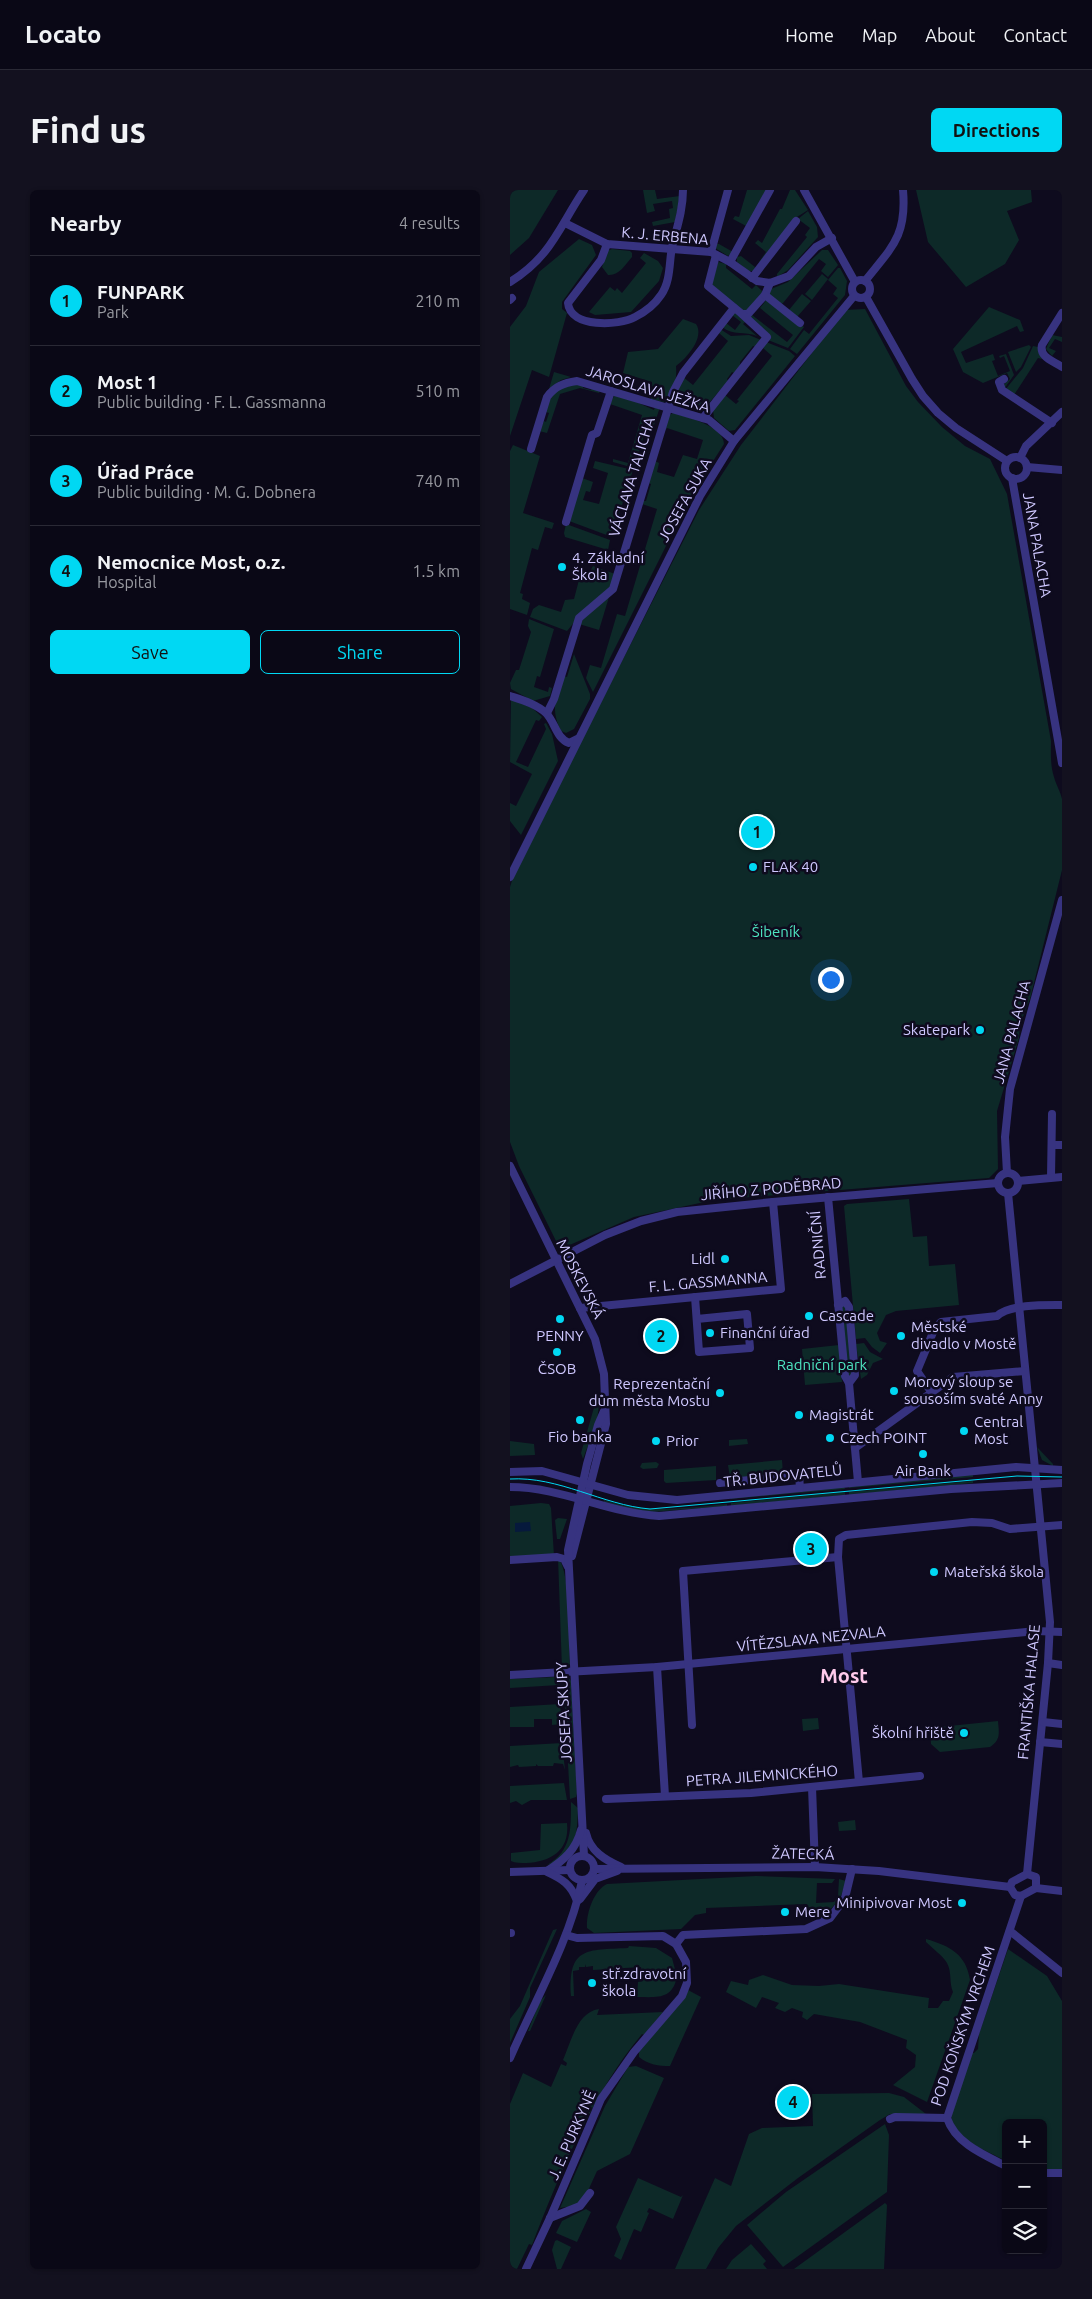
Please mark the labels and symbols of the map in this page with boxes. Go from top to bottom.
street label: K. J. ERBENA [621,223,709,248]
street label: JAROSLAVA JEŽKA [584,362,712,416]
street label: VÁCLAVA TALICHA [605,415,658,539]
street label: JOSEFA SUKA [655,455,715,545]
street label: JANA PALACHA [1020,491,1055,599]
place label: 4. Základní Škola [572,549,644,583]
marker: 4. Základní Škola [556,561,568,573]
pin: 1 [741,813,773,851]
place label: FLAK 40 [763,858,818,875]
marker: FLAK 40 [747,861,759,873]
park label: Šibeník [752,923,801,940]
your location [818,967,844,993]
street label: JANA PALACHA [990,978,1034,1085]
place label: Skatepark [903,1021,970,1038]
marker: Skatepark [974,1024,986,1036]
street label: JIŘÍHO Z PODĚBRAD [700,1174,842,1203]
street label: RADNIČNÍ [806,1210,829,1280]
street label: MOSKEVSKÁ [553,1236,608,1322]
place label: Lidl [691,1250,715,1267]
marker: Lidl [719,1253,731,1265]
street label: F. L. GASSMANNA [648,1268,768,1295]
place label: Cascade [819,1307,874,1324]
marker: Cascade [803,1310,815,1322]
marker: PENNY [554,1313,566,1325]
pin: 2 [645,1317,677,1355]
place label: Městské divadlo v Mostě [911,1318,1017,1352]
place label: Finanční úřad [720,1324,810,1341]
place label: PENNY [536,1327,584,1344]
marker: Finanční úřad [704,1327,716,1339]
marker: Městské divadlo v Mostě [895,1330,907,1342]
marker: ČSOB [551,1346,563,1358]
park label: Radniční park [777,1356,868,1373]
place label: ČSOB [538,1360,576,1377]
place label: Morový sloup se sousoším svaté Anny [904,1373,1043,1407]
place label: Reprezentační dům města Mostu [589,1375,710,1409]
marker: Morový sloup se sousoším svaté Anny [888,1385,900,1397]
marker: Reprezentační dům města Mostu [714,1387,726,1399]
place label: Magistrát [809,1406,874,1423]
marker: Magistrát [793,1409,805,1421]
place label: Central Most [974,1413,1023,1447]
marker: Fio banka [574,1414,586,1426]
marker: Central Most [958,1425,970,1437]
place label: Fio banka [548,1428,612,1445]
place label: Czech POINT [840,1429,927,1446]
place label: Prior [666,1432,699,1449]
marker: Czech POINT [824,1432,836,1444]
marker: Prior [650,1435,662,1447]
marker: Air Bank [917,1448,929,1460]
street label: TŘ. BUDOVATELŮ [723,1461,843,1490]
place label: Air Bank [895,1462,951,1479]
pin: 3 [795,1530,827,1568]
place label: Mateřská škola [944,1563,1044,1580]
marker: Mateřská škola [928,1566,940,1578]
street label: VÍTĚZSLAVA NEZVALA [736,1622,886,1655]
street label: FRANTIŠKA HALASE [1014,1624,1043,1760]
street label: JOSEFA SKUPY [552,1661,575,1763]
district label: Most [820,1664,868,1687]
place label: Školní hřiště [872,1724,954,1741]
marker: Školní hřiště [958,1727,970,1739]
street label: PETRA JILEMNICKÉHO [685,1762,839,1789]
street label: ŽATECKÁ [771,1844,835,1863]
place label: Minipivovar Most [836,1894,952,1911]
marker: Minipivovar Most [956,1897,968,1909]
place label: Mere [795,1903,830,1920]
marker: Mere [779,1906,791,1918]
street label: POD KOŇSKÝM VRCHEM [927,1944,998,2108]
place label: stř.zdravotní škola [602,1965,687,1999]
marker: stř.zdravotní škola [586,1977,598,1989]
pin: 4 [777,2083,809,2121]
street label: J. E. PURKYNĚ [544,2087,599,2182]

